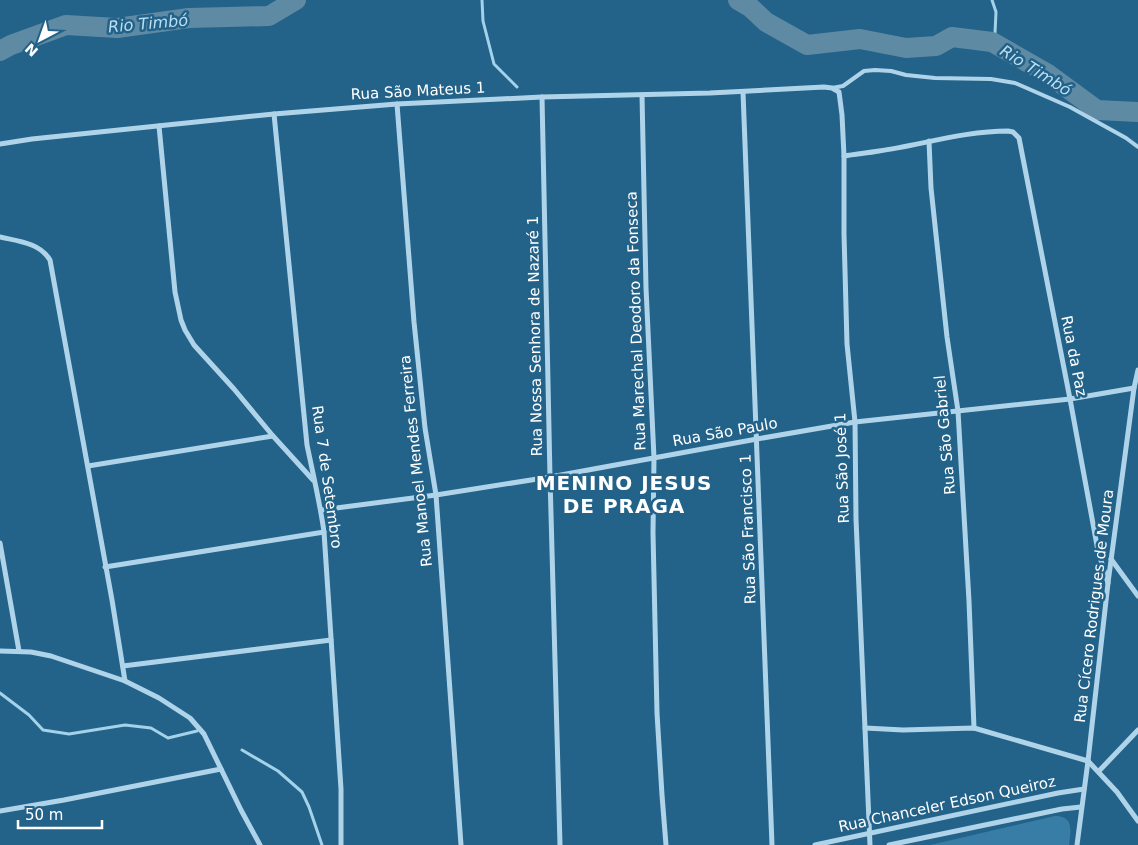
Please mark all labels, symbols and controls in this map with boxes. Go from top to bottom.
water label: Rio Timbó [107,11,189,36]
north arrow [15,15,65,65]
text: N [22,40,41,60]
water label: Rio Timbó [997,41,1075,100]
street label: Rua São Mateus 1 [350,78,486,104]
street label: Rua Marechal Deodoro da Fonseca [622,191,650,451]
street label: Rua Nossa Senhora de Nazaré 1 [524,216,546,456]
street label: Rua da Paz [1057,314,1091,398]
street label: Rua Manoel Mendes Ferreira [396,354,436,568]
street label: Rua São Gabriel [931,374,959,496]
street label: Rua 7 de Setembro [308,404,346,550]
street label: Rua São José 1 [831,412,853,524]
street label: Rua São Paulo [671,414,779,450]
street label: Rua São Francisco 1 [736,454,760,604]
district label: MENINO JESUS DE PRAGA [536,471,712,518]
street label: Rua Cícero Rodrigues de Moura [1071,488,1117,724]
street label: Rua Chanceler Edson Queiroz [837,772,1057,836]
scale bar [18,798,101,830]
text: 50 m [25,806,63,824]

